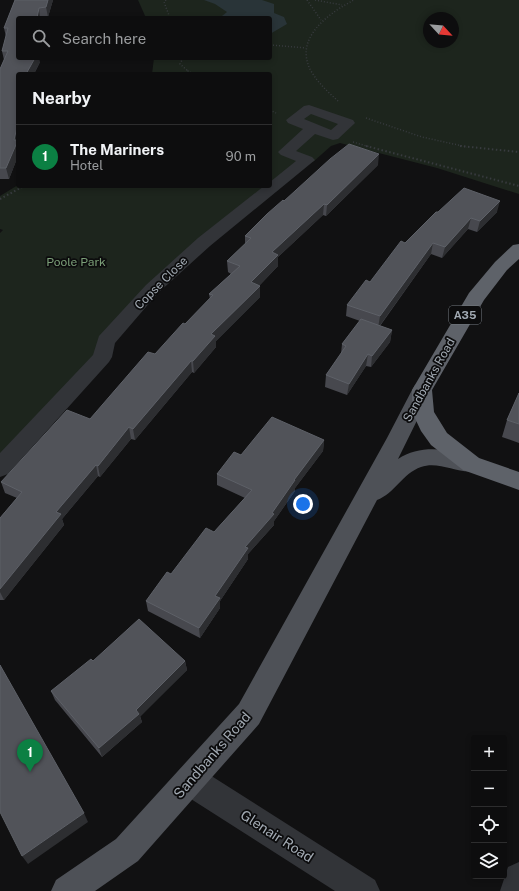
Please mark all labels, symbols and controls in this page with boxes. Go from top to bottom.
north arrow [423,12,459,48]
search box [16,16,272,60]
icon: search [30,27,52,49]
text: Search here [62,30,146,47]
text: Nearby [32,88,91,108]
text: The Mariners [70,141,164,158]
text: 1 [42,149,48,164]
text: 90 m [226,149,256,164]
text: Hotel [70,158,103,173]
street label: Copse Close [132,253,191,312]
park label: Poole Park [46,255,106,269]
road number: A35 [449,306,481,324]
street label: Sandbanks Road [400,336,458,424]
your location [293,494,313,514]
street label: Sandbanks Road [170,709,254,801]
map controls [471,735,507,879]
button: + [471,735,507,771]
pin: 1 [17,739,43,772]
button: − [471,771,507,807]
street label: Glenair Road [238,807,316,865]
button: locate [471,807,507,843]
button: layers [471,843,507,879]

